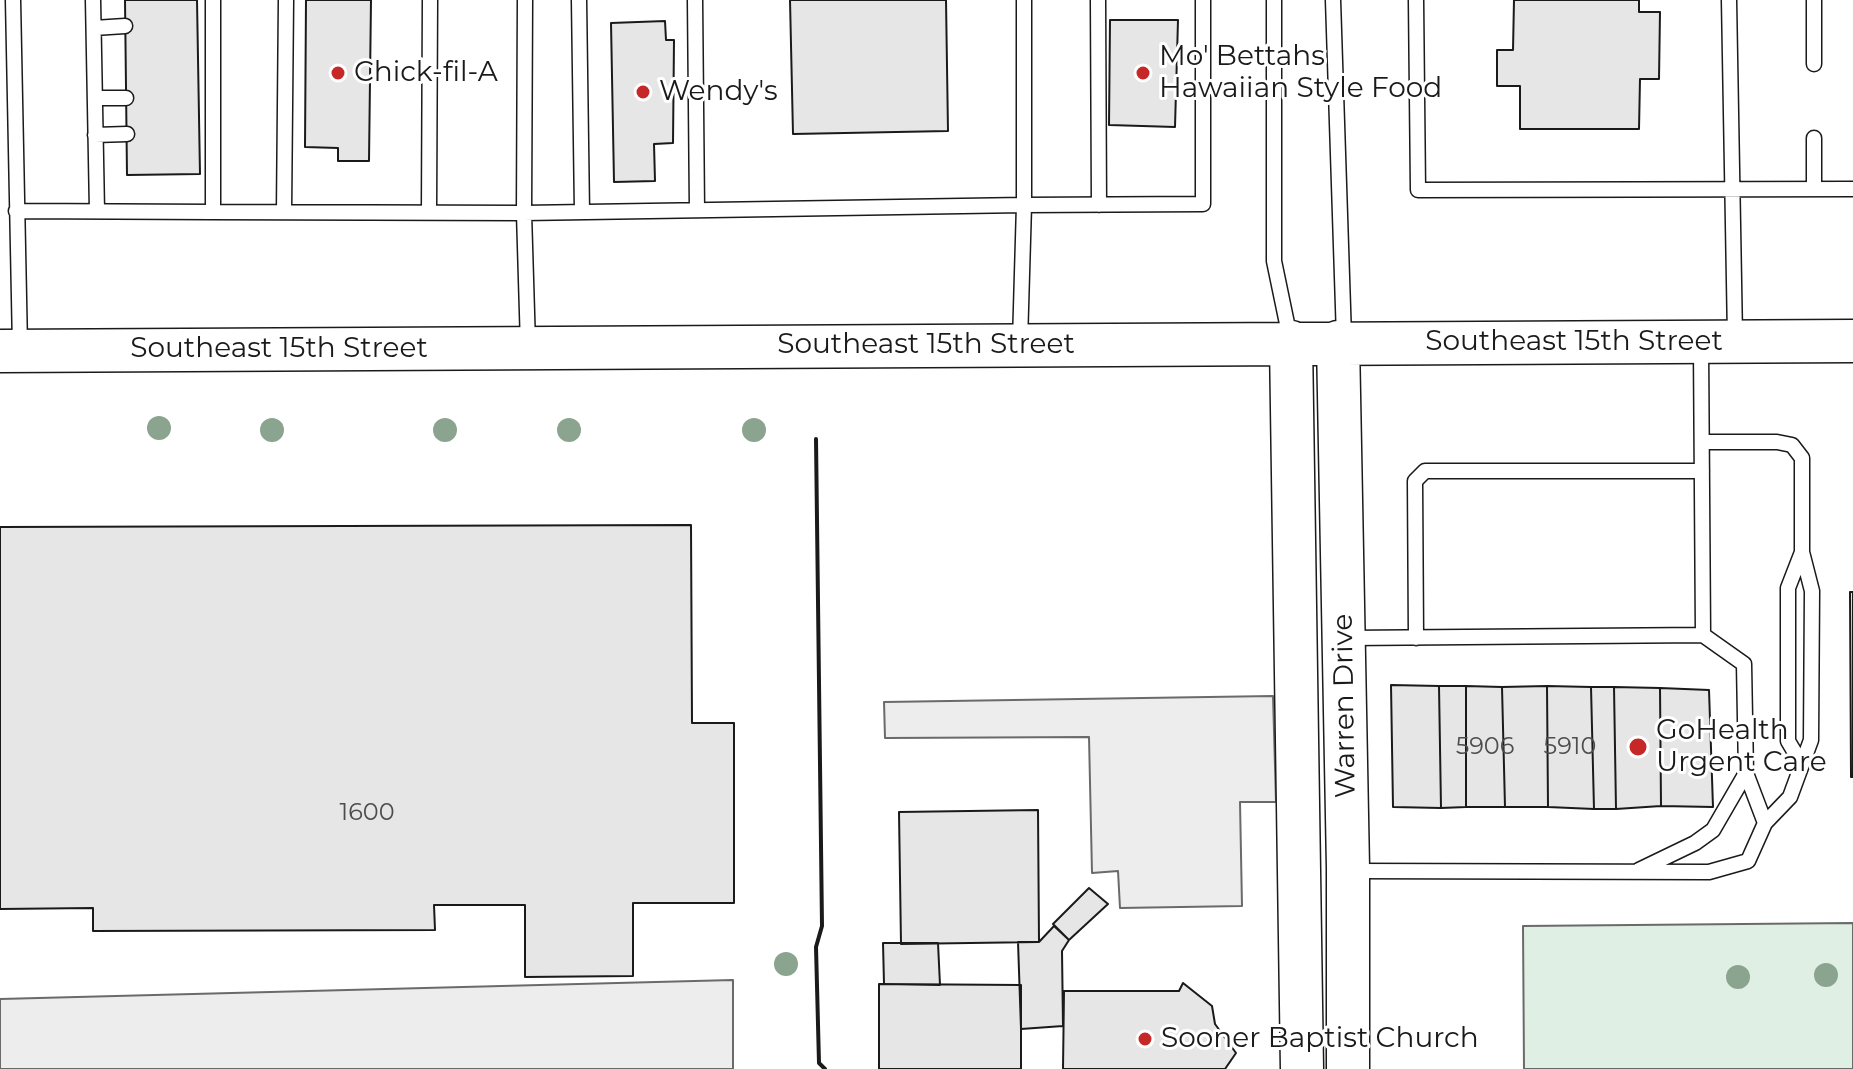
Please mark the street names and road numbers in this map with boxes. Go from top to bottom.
street label: Southeast 15th Street [1425,325,1723,359]
street label: Southeast 15th Street [777,328,1075,362]
street label: Southeast 15th Street [130,332,428,366]
street label: Warren Drive [1327,613,1363,799]

